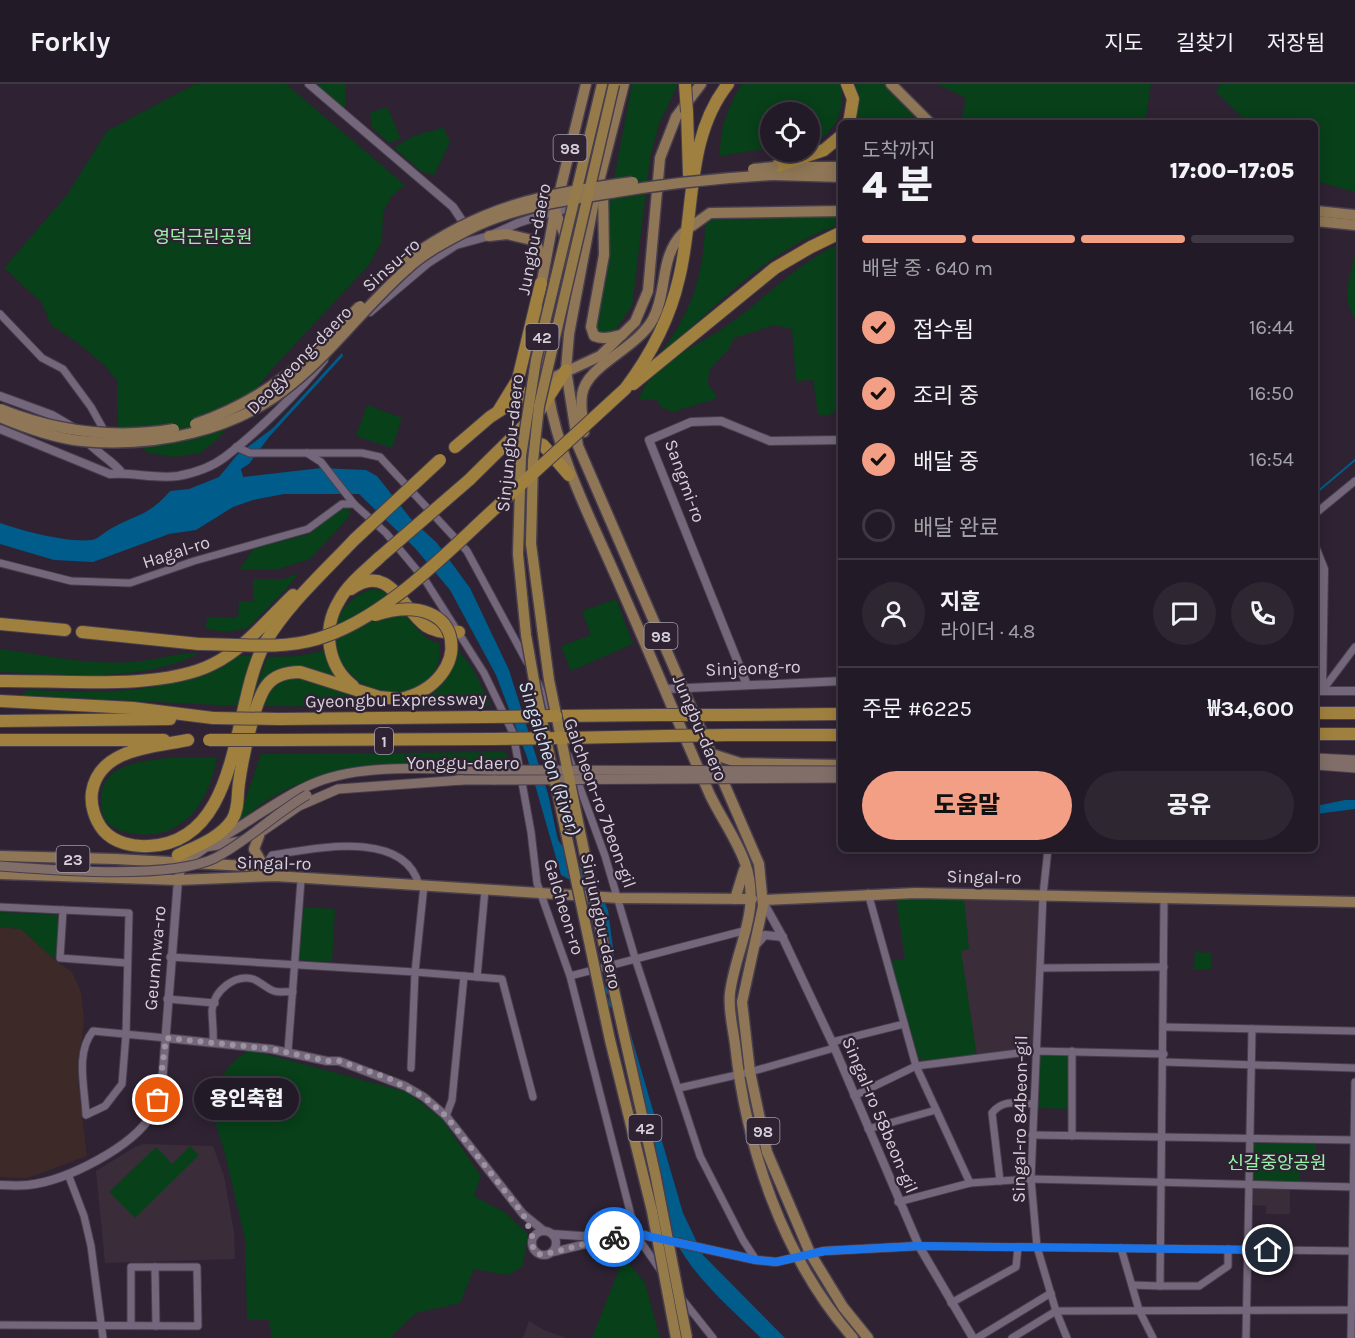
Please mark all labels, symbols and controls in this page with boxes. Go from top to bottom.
text: Forkly [30,25,110,58]
text: 지도 [1104,31,1143,55]
text: 길찾기 [1176,31,1234,55]
text: 저장됨 [1267,31,1325,55]
map controls [760,102,820,162]
button: locate [760,102,820,162]
road number: 98 [554,135,586,161]
text: 도착까지 [862,139,936,162]
text: 17:00–17:05 [1170,158,1294,184]
text: 4 분 [862,162,933,208]
street label: Jungbu-daero [512,181,556,297]
park label: 영덕근린공원 [153,226,253,248]
street label: Sinsu-ro [358,233,424,297]
text: 배달 중 · 640 m [862,257,993,280]
street label: Deogyeong-daero [242,301,356,419]
icon: check [862,311,895,344]
text: 16:44 [1249,316,1294,339]
text: 접수됨 [913,317,974,343]
road number: 42 [526,324,558,350]
street label: Sinjungbu-daero [492,373,528,513]
icon: check [862,377,895,410]
text: 16:50 [1248,382,1294,405]
text: 조리 중 [913,383,979,409]
street label: Sangmi-ro [660,437,710,525]
icon: check [862,443,895,476]
text: 16:54 [1249,448,1294,471]
text: 배달 중 [913,449,979,475]
text: 배달 완료 [913,515,999,541]
street label: Hagal-ro [139,531,213,573]
button: person [862,582,925,645]
button: chat [1153,582,1216,645]
button: phone [1231,582,1294,645]
text: 지훈 [940,589,980,615]
text: 라이더 · 4.8 [940,620,1035,643]
road number: 98 [644,623,678,649]
street label: Sinjeong-ro [705,655,801,681]
street label: Jungbu-daero [668,672,732,784]
water label: Singalcheon (River) [514,678,585,838]
street label: Gyeongbu Expressway [305,687,488,713]
text: 주문 #6225 [862,696,972,722]
text: ₩34,600 [1207,696,1294,722]
street label: Galcheon-ro 7beon-gil [559,715,641,891]
road number: 1 [375,728,393,754]
street label: Yonggu-daero [406,752,520,774]
button: 도움말 [862,771,1072,840]
button: 공유 [1084,771,1294,840]
road number: 23 [56,846,90,872]
street label: Singal-ro [236,851,312,875]
street label: Sinjungbu-daero [576,851,626,991]
street label: Galcheon-ro [539,856,589,958]
street label: Singal-ro [946,865,1022,889]
street label: Geumhwa-ro [139,905,171,1011]
street label: Singal-ro 58beon-gil [837,1033,923,1197]
street label: Singal-ro 84beon-gil [1008,1035,1032,1203]
pin [132,1074,183,1125]
callout: 용인축협 [194,1079,299,1121]
icon: bag [141,1083,174,1116]
text: 용인축협 [210,1087,283,1110]
road number: 42 [628,1115,662,1141]
road number: 98 [746,1118,780,1144]
park label: 신갈중앙공원 [1227,1152,1327,1174]
courier [584,1207,644,1267]
icon: bike [598,1221,631,1254]
pin [1242,1224,1293,1275]
icon: home [1251,1233,1284,1266]

